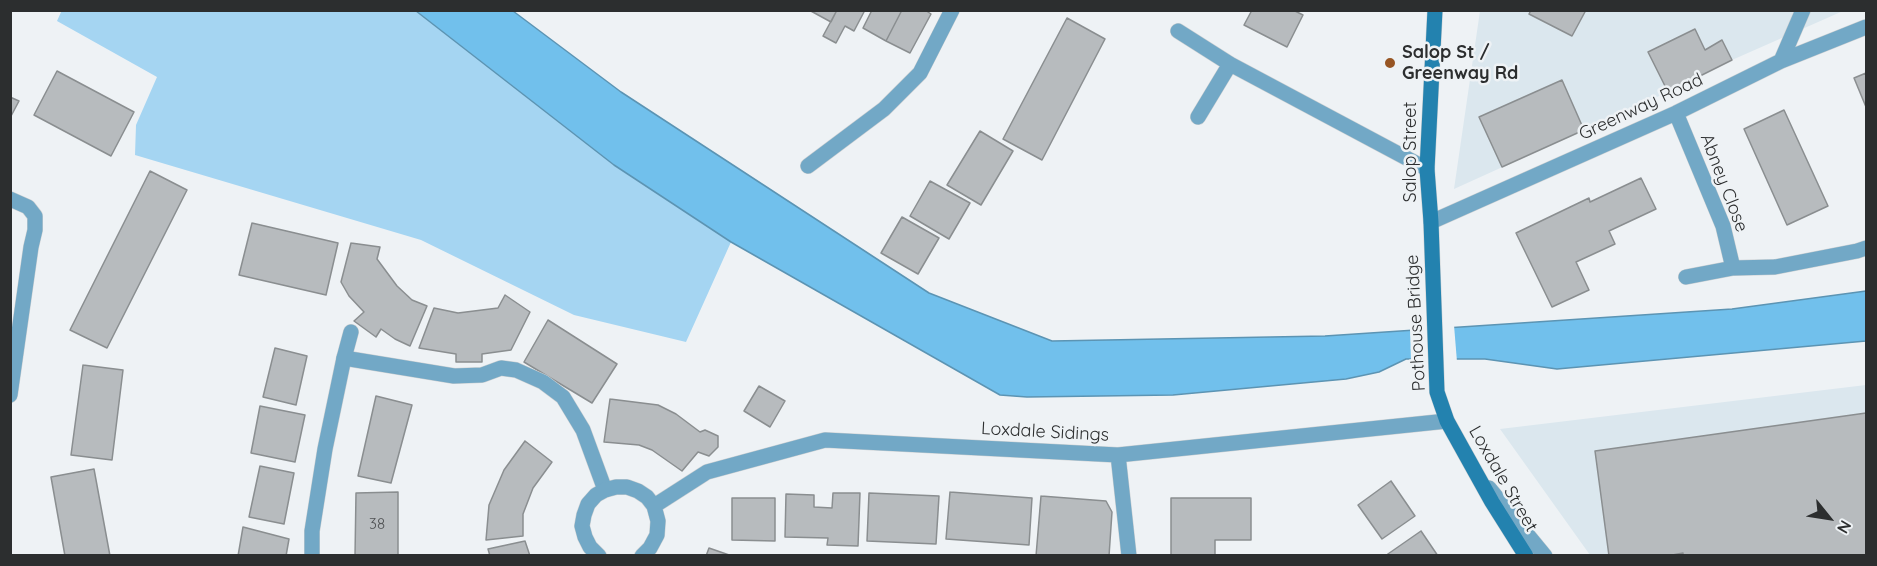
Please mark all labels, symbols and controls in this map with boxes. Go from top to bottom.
place label: Salop St / Greenway Rd [1402,42,1518,84]
marker: Salop St / Greenway Rd [1383,56,1397,70]
street label: Greenway Road [1576,69,1706,145]
street label: Salop Street [1400,102,1422,202]
street label: Abney Close [1695,131,1753,235]
street label: Pothouse Bridge [1402,254,1430,392]
street label: Loxdale Sidings [980,418,1110,446]
street label: Loxdale Street [1464,422,1542,536]
north arrow [1799,488,1859,548]
house number: 38 [369,515,385,533]
text: N [1833,517,1856,537]

